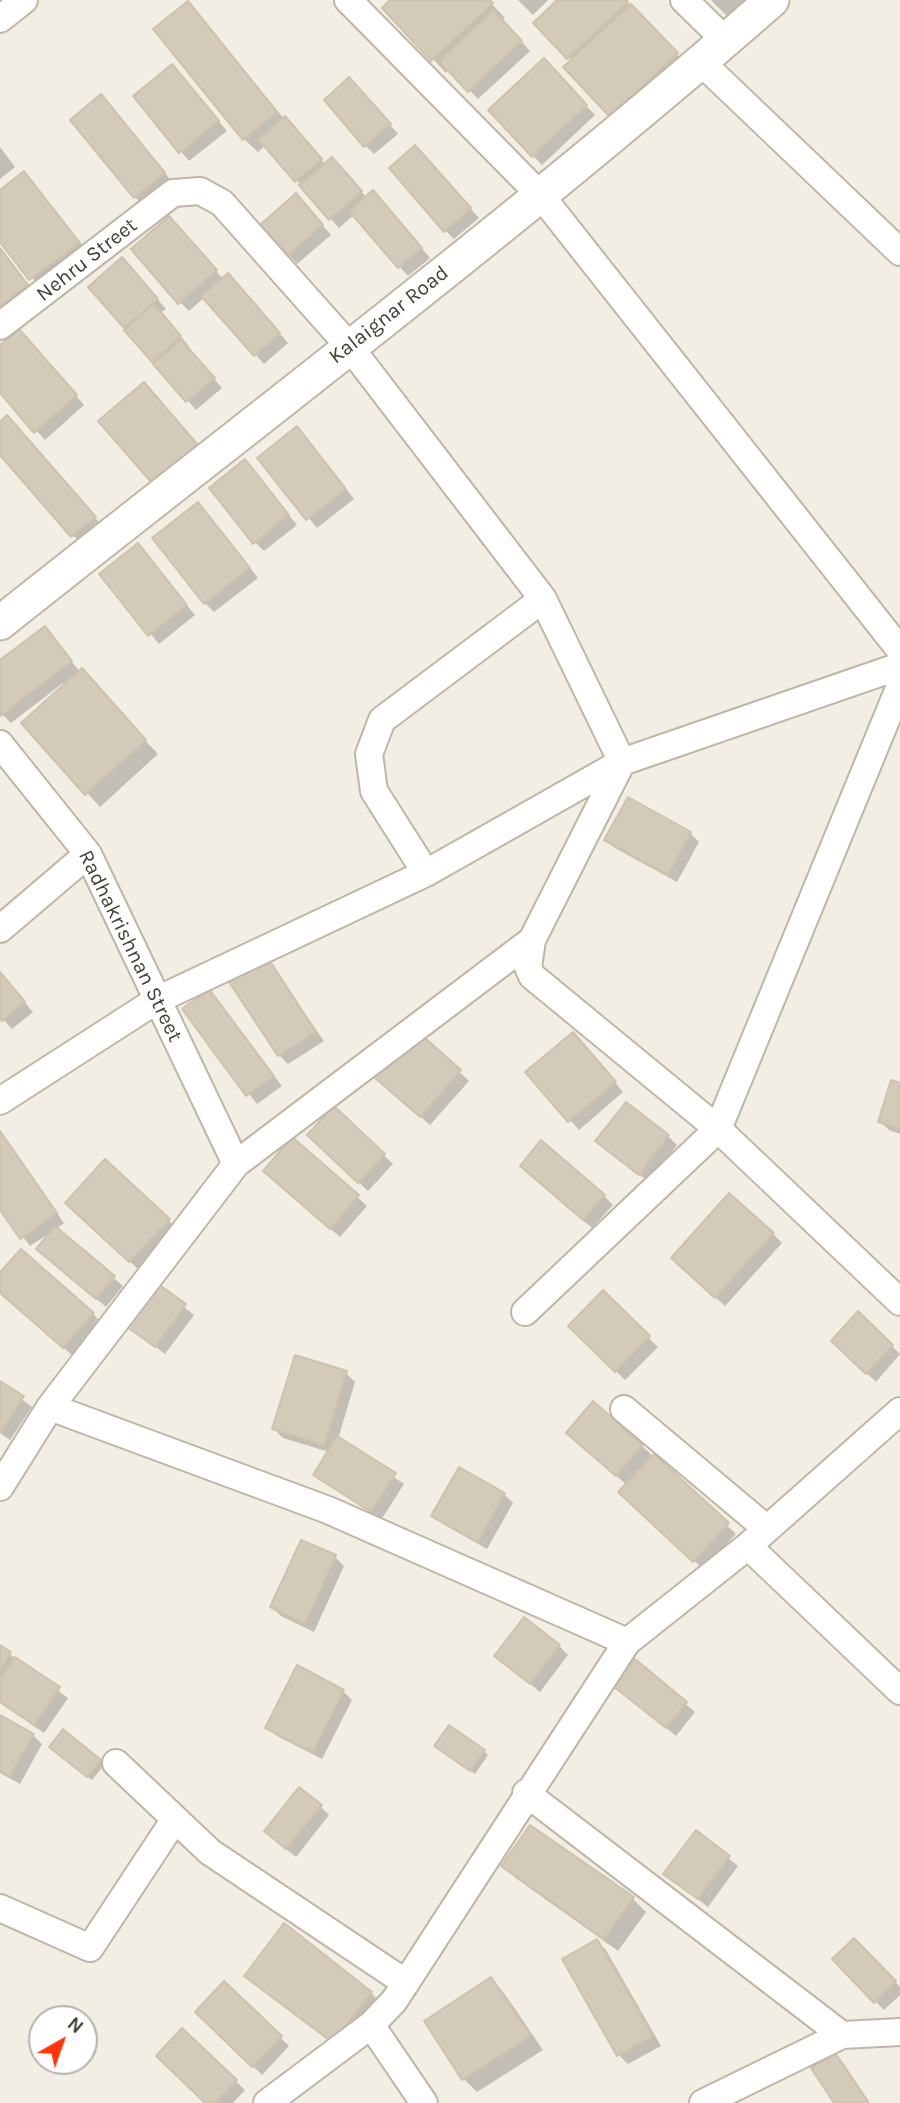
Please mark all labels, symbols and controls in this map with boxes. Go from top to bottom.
street label: Nehru Street [32,213,142,307]
street label: Kalaignar Road [324,260,454,370]
street label: Radhakrishnan Street [73,846,187,1046]
north arrow [28,2005,98,2075]
text: N [63,2013,88,2038]

